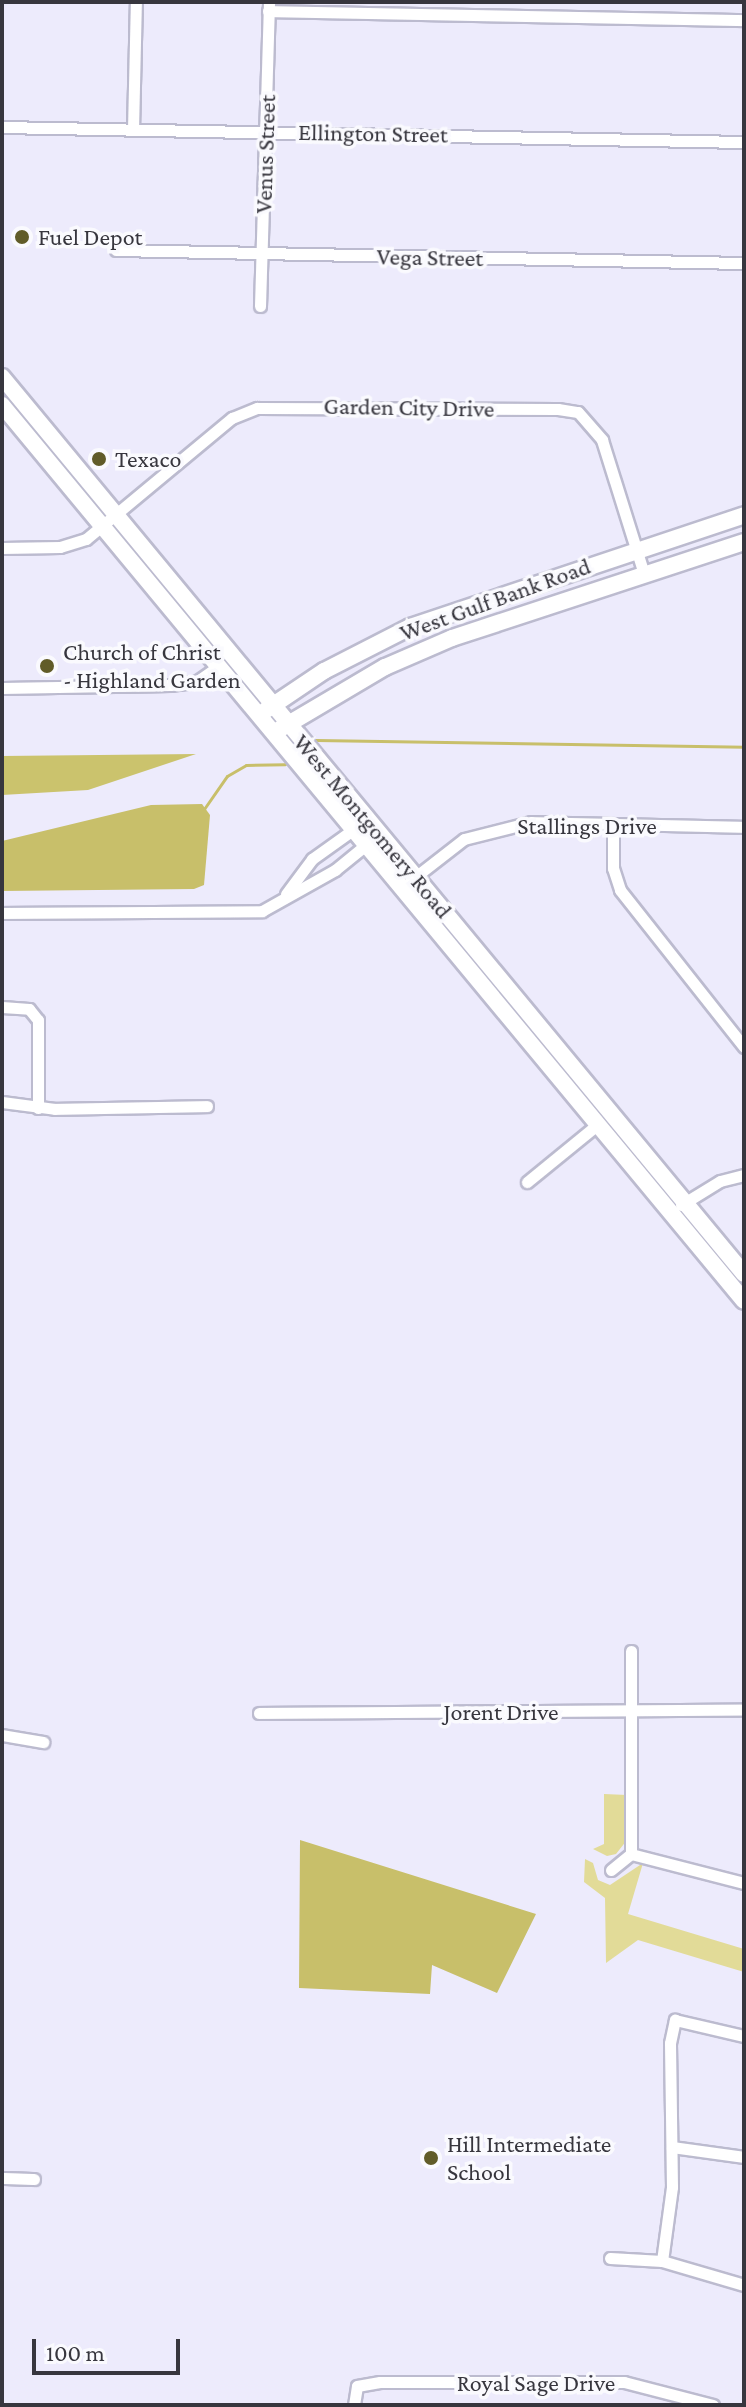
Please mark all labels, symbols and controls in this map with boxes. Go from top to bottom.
street label: Venus Street [249,94,281,214]
street label: Ellington Street [298,117,448,149]
place label: Fuel Depot [38,223,143,251]
marker: Fuel Depot [13,228,31,246]
street label: Vega Street [376,242,484,272]
street label: Garden City Drive [323,391,495,423]
place label: Texaco [115,445,181,473]
marker: Texaco [90,450,108,468]
street label: West Gulf Bank Road [396,551,594,647]
place label: Church of Christ - Highland Garden [63,638,241,694]
marker: Church of Christ - Highland Garden [38,657,56,675]
street label: West Montgomery Road [287,728,459,924]
street label: Stallings Drive [517,812,657,840]
street label: Jorent Drive [443,1698,559,1726]
place label: Hill Intermediate School [447,2130,611,2186]
marker: Hill Intermediate School [422,2149,440,2167]
scale bar [36,2323,184,2373]
text: 100 m [46,2339,105,2366]
street label: Royal Sage Drive [457,2369,615,2397]

